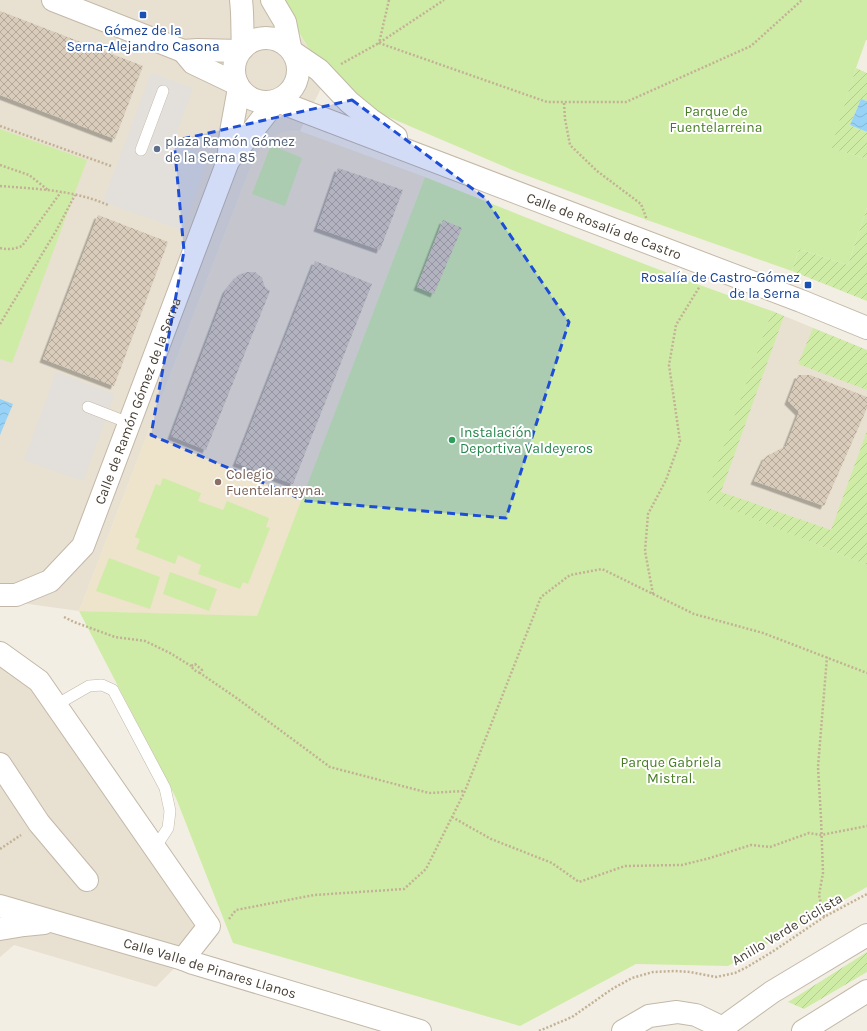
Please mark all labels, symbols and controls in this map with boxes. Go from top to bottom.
marker: Gómez de la Serna-Alejandro Casona [138,10,148,20]
place label: Gómez de la Serna-Alejandro Casona [66,22,220,55]
park label: Parque de Fuentelarreina [670,103,762,136]
place label: plaza Ramón Gómez de la Serna 85 [165,133,295,166]
marker: plaza Ramón Gómez de la Serna 85 [152,144,162,154]
street label: Calle de Rosalía de Castro [524,189,684,264]
place label: Rosalía de Castro-Gómez de la Serna [641,269,800,302]
marker: Rosalía de Castro-Gómez de la Serna [803,280,813,290]
street label: Calle de Ramón Gómez de la Serna [91,295,185,507]
place label: Instalación Deportiva Valdeyeros [460,424,593,457]
marker: Instalación Deportiva Valdeyeros [447,435,457,445]
place label: Colegio Fuentelarreyna. [226,466,324,499]
marker: Colegio Fuentelarreyna. [213,477,223,487]
park label: Parque Gabriela Mistral. [621,754,721,787]
street label: Anillo Verde Ciclista [729,890,846,969]
street label: Calle Valle de Pinares Llanos [122,934,298,1002]

